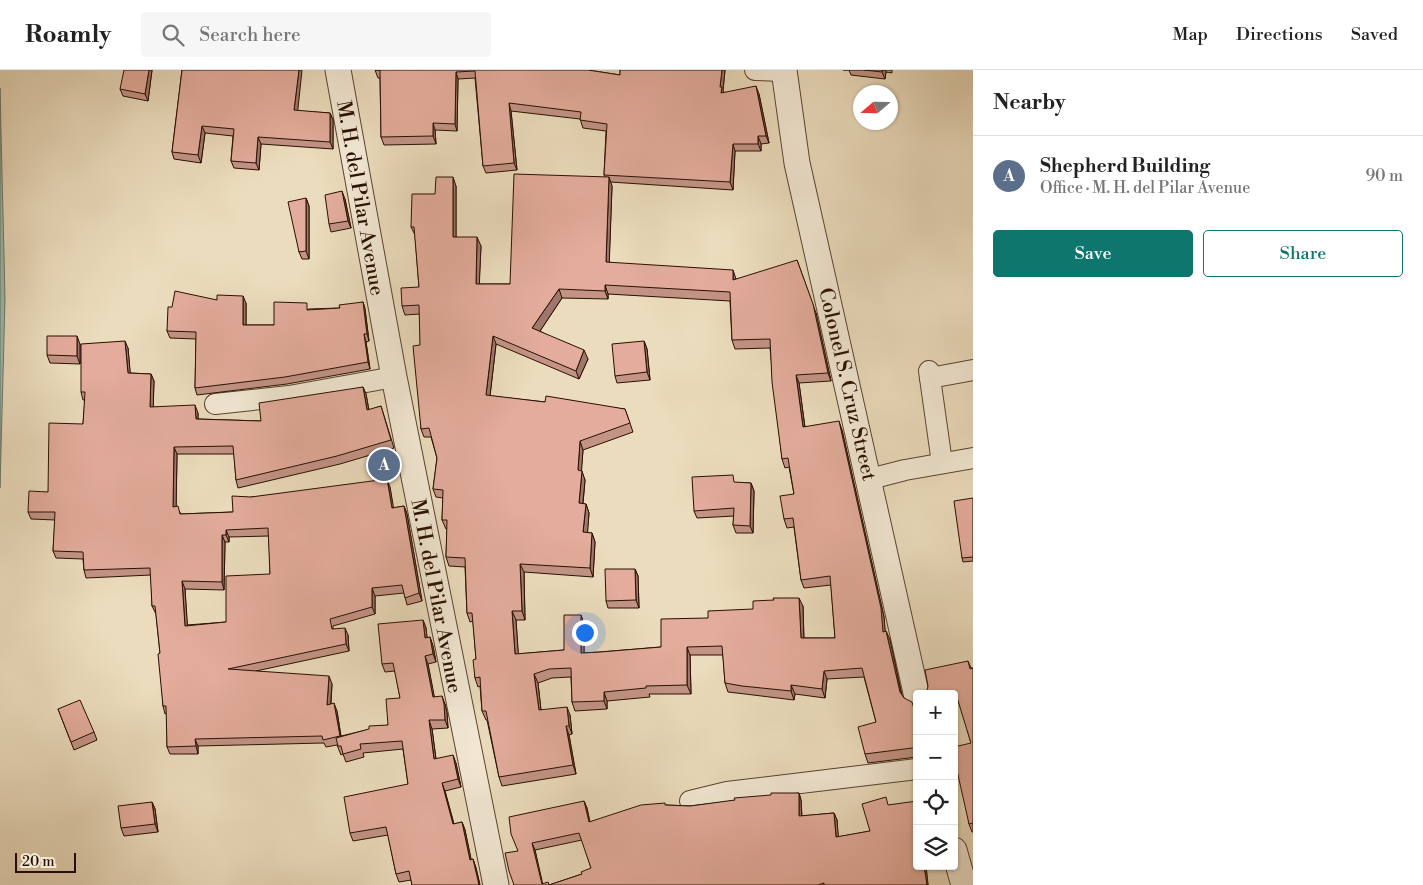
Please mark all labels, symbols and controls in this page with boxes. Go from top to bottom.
search box [141,12,491,57]
text: Roamly [25,20,111,50]
icon: search [159,21,187,49]
text: Search here [199,23,301,47]
text: Map [1172,23,1208,46]
text: Directions [1236,23,1323,46]
text: Saved [1351,23,1398,46]
north arrow [853,85,898,130]
text: Nearby [993,90,1066,116]
street label: M. H. del Pilar Avenue [330,99,389,298]
text: Shepherd Building [1040,154,1210,178]
text: A [1003,166,1015,186]
text: 90 m [1365,166,1403,186]
text: Office · M. H. del Pilar Avenue [1040,178,1250,198]
button: Save [993,230,1193,277]
button: Share [1203,230,1403,277]
street label: Colonel S. Cruz Street [812,285,881,483]
pin: A [368,446,400,484]
street label: M. H. del Pilar Avenue [404,497,467,696]
your location [572,620,598,646]
map controls [913,690,958,870]
button: + [913,690,958,735]
button: − [913,735,958,780]
button: locate [913,780,958,825]
button: layers [913,825,958,870]
scale bar [15,850,76,873]
text: 20 m [22,853,54,871]

